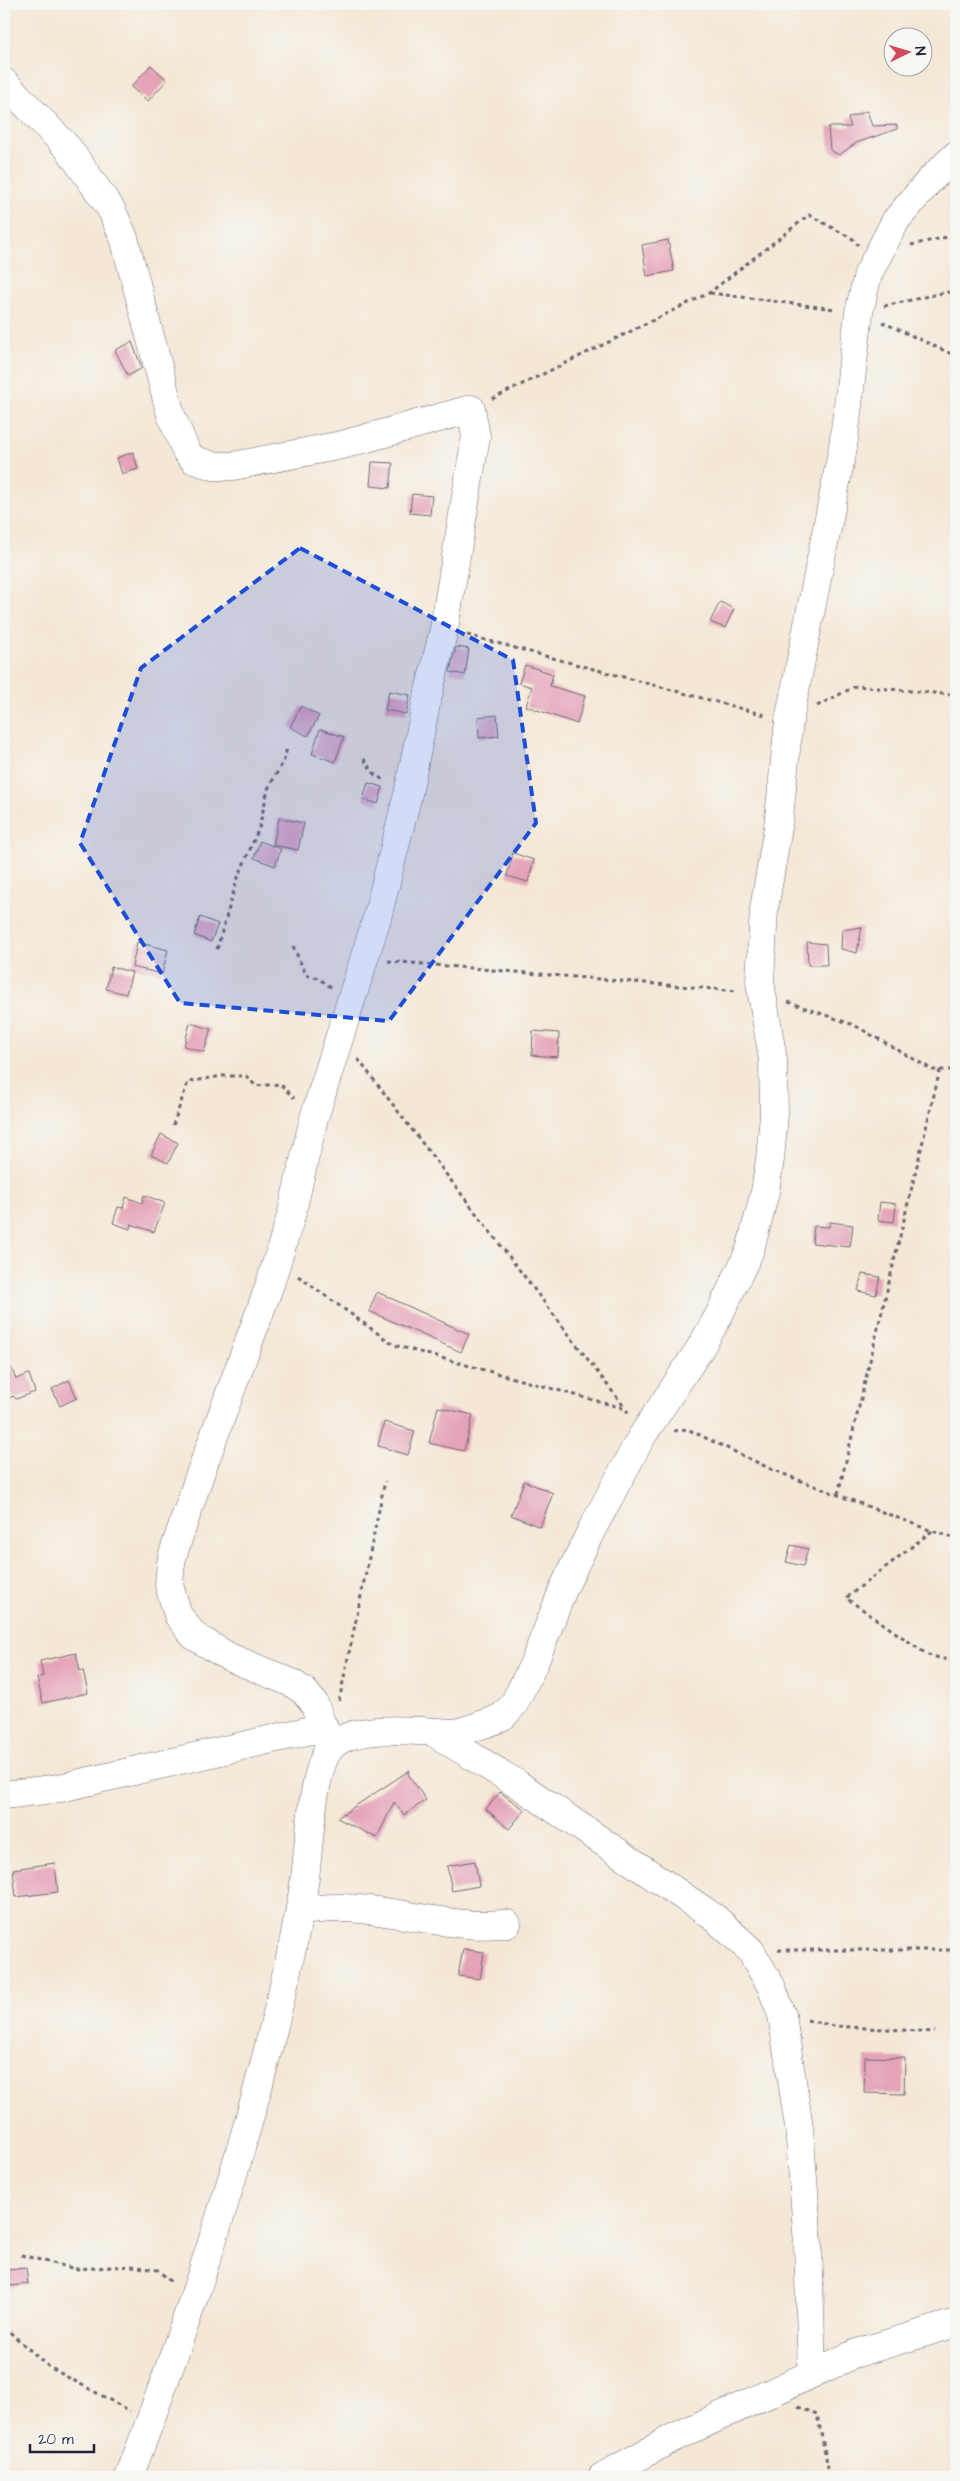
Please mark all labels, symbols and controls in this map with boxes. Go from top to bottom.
north arrow [882,28,932,78]
text: N [910,46,930,56]
scale bar [30,2421,94,2453]
text: 20 m [38,2429,74,2450]

